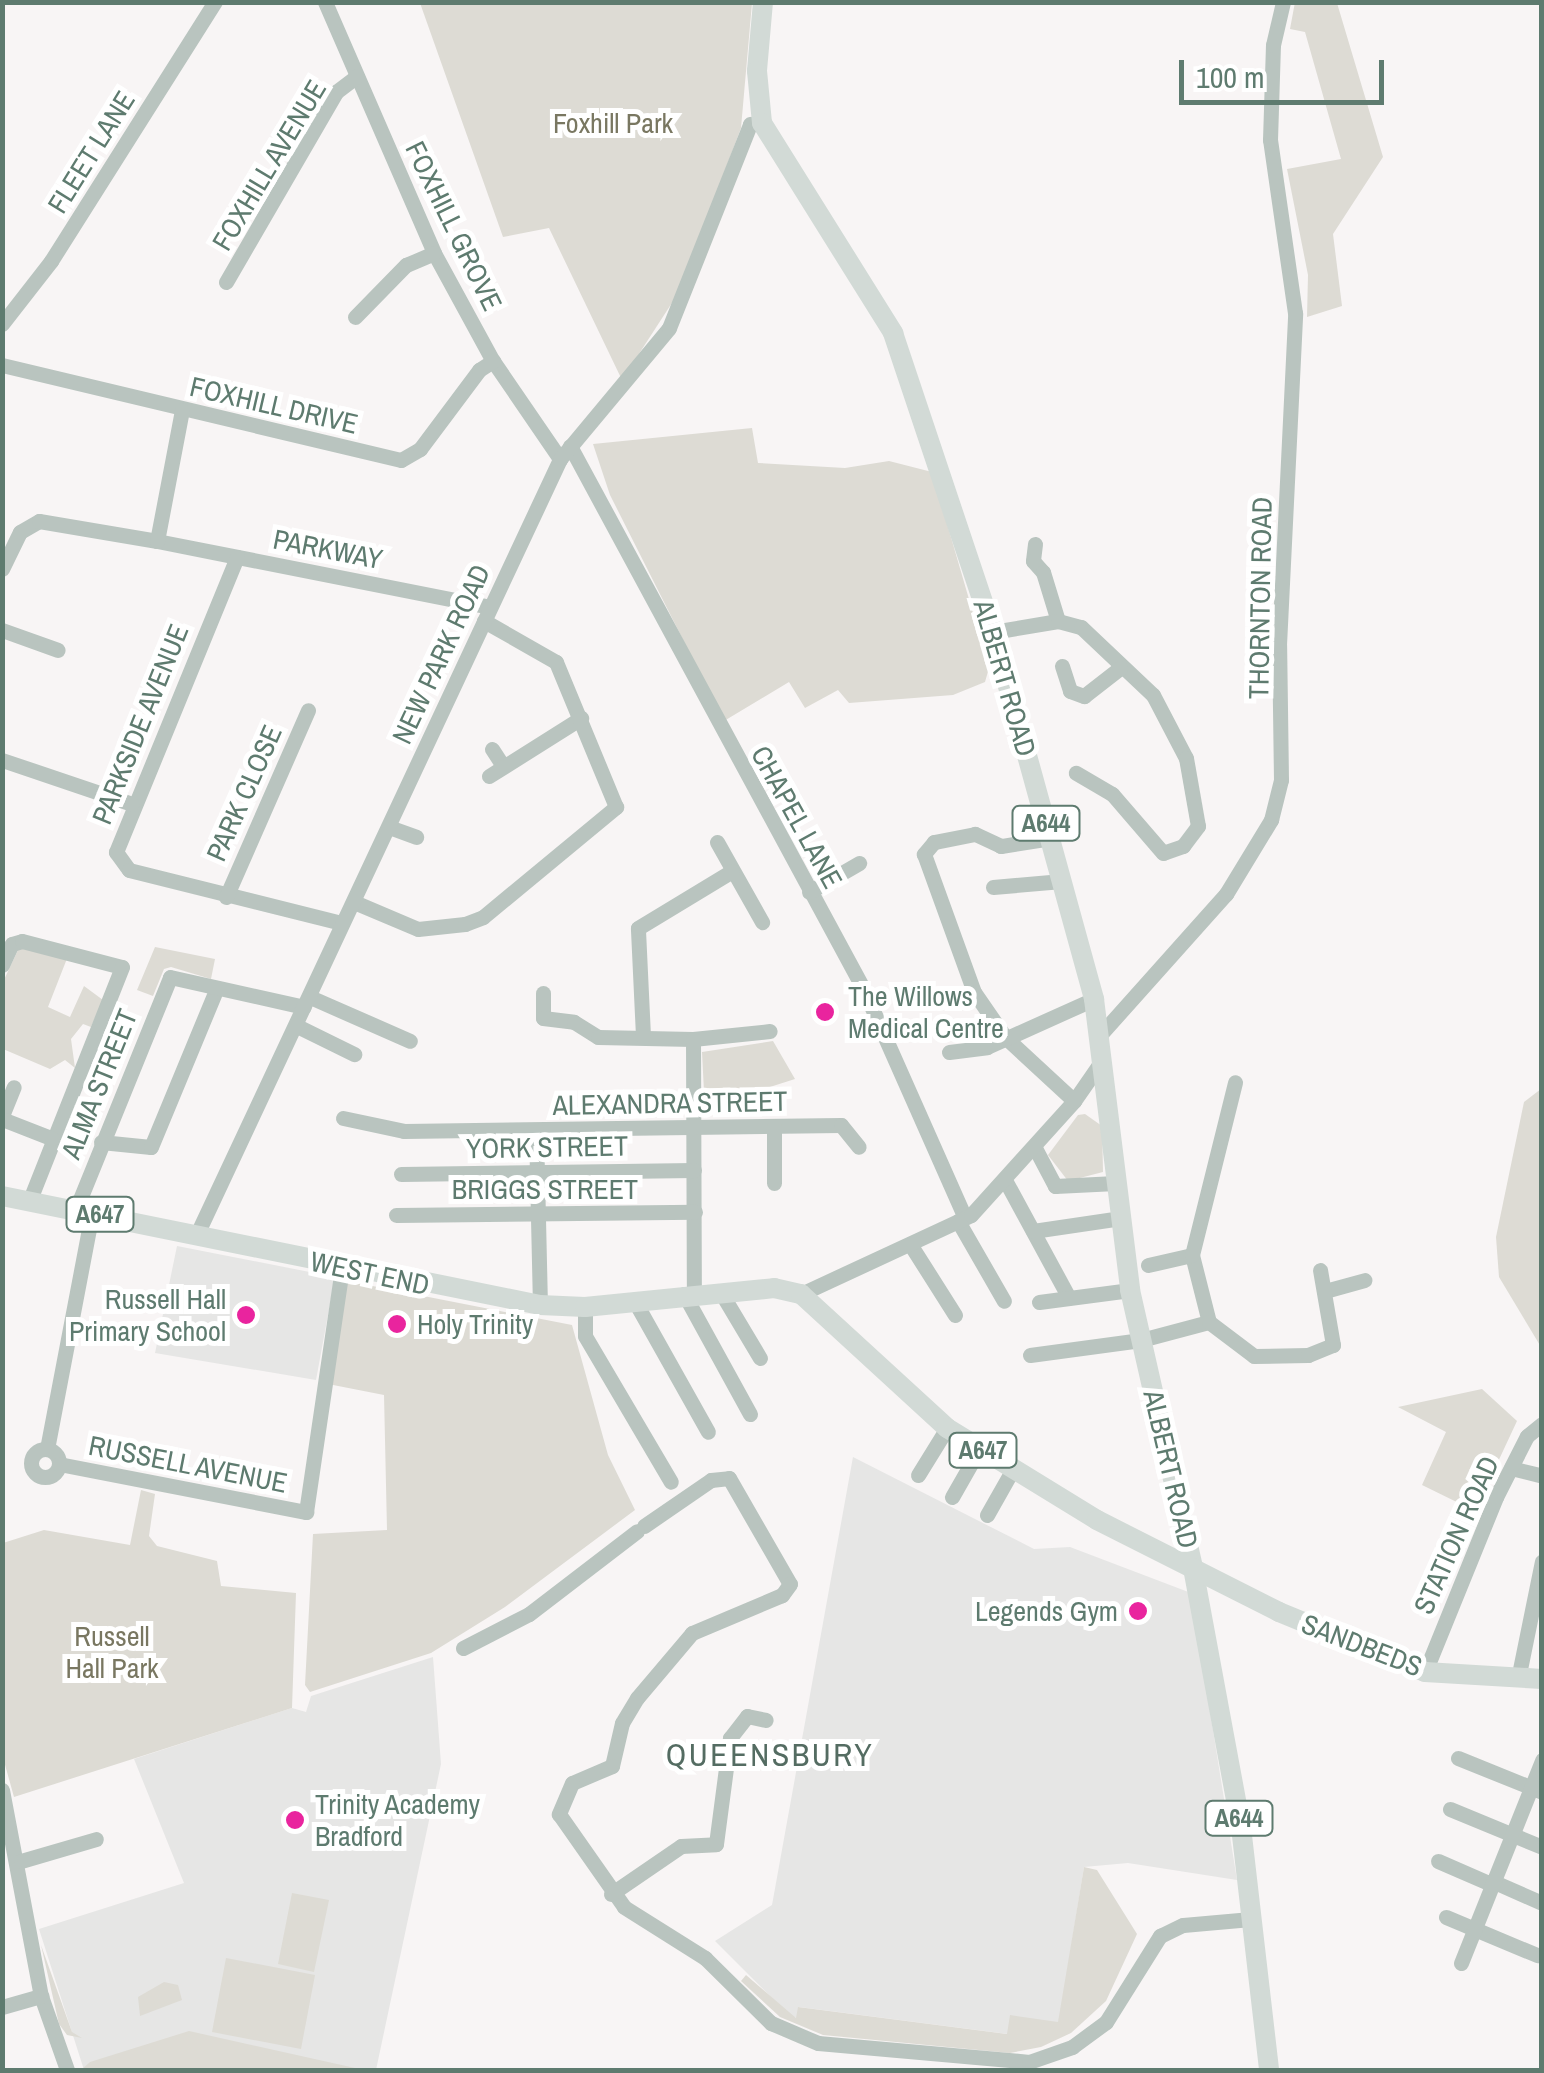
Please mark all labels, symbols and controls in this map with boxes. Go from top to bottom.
scale bar [1184,40,1389,102]
text: 100 m [1196,57,1264,97]
street label: FOXHILL AVENUE [204,73,334,257]
street label: FLEET LANE [40,85,142,219]
park label: Foxhill Park [553,106,673,140]
street label: FOXHILL GROVE [398,135,510,317]
street label: FOXHILL DRIVE [186,369,362,441]
street label: THORNTON ROAD [1241,497,1279,699]
street label: PARKWAY [270,522,386,576]
street label: NEW PARK ROAD [385,559,497,749]
street label: ALBERT ROAD [967,596,1043,760]
street label: PARKSIDE AVENUE [84,619,196,829]
street label: PARK CLOSE [199,720,289,866]
street label: CHAPEL LANE [744,740,850,894]
road number: A644 [1011,803,1081,843]
place label: The Willows Medical Centre [848,979,1004,1045]
marker: The Willows Medical Centre [812,999,838,1025]
street label: ALMA STREET [54,1004,144,1164]
street label: ALEXANDRA STREET [552,1084,788,1122]
street label: YORK STREET [466,1129,628,1165]
street label: BRIGGS STREET [452,1172,638,1206]
road number: A647 [65,1194,135,1234]
street label: WEST END [307,1244,433,1302]
place label: Russell Hall Primary School [69,1282,226,1348]
marker: Russell Hall Primary School [235,1304,257,1326]
place label: Holy Trinity [417,1307,534,1341]
marker: Holy Trinity [386,1313,408,1335]
street label: ALBERT ROAD [1136,1386,1206,1552]
street label: RUSSELL AVENUE [85,1428,291,1500]
road number: A647 [948,1430,1018,1470]
street label: STATION ROAD [1406,1451,1506,1619]
place label: Legends Gym [975,1594,1118,1628]
marker: Legends Gym [1127,1600,1149,1622]
street label: SANDBEDS [1297,1607,1427,1683]
park label: Russell Hall Park [65,1619,159,1685]
district label: QUEENSBURY [666,1736,874,1774]
place label: Trinity Academy Bradford [315,1787,481,1853]
road number: A644 [1204,1798,1274,1838]
marker: Trinity Academy Bradford [284,1809,306,1831]

